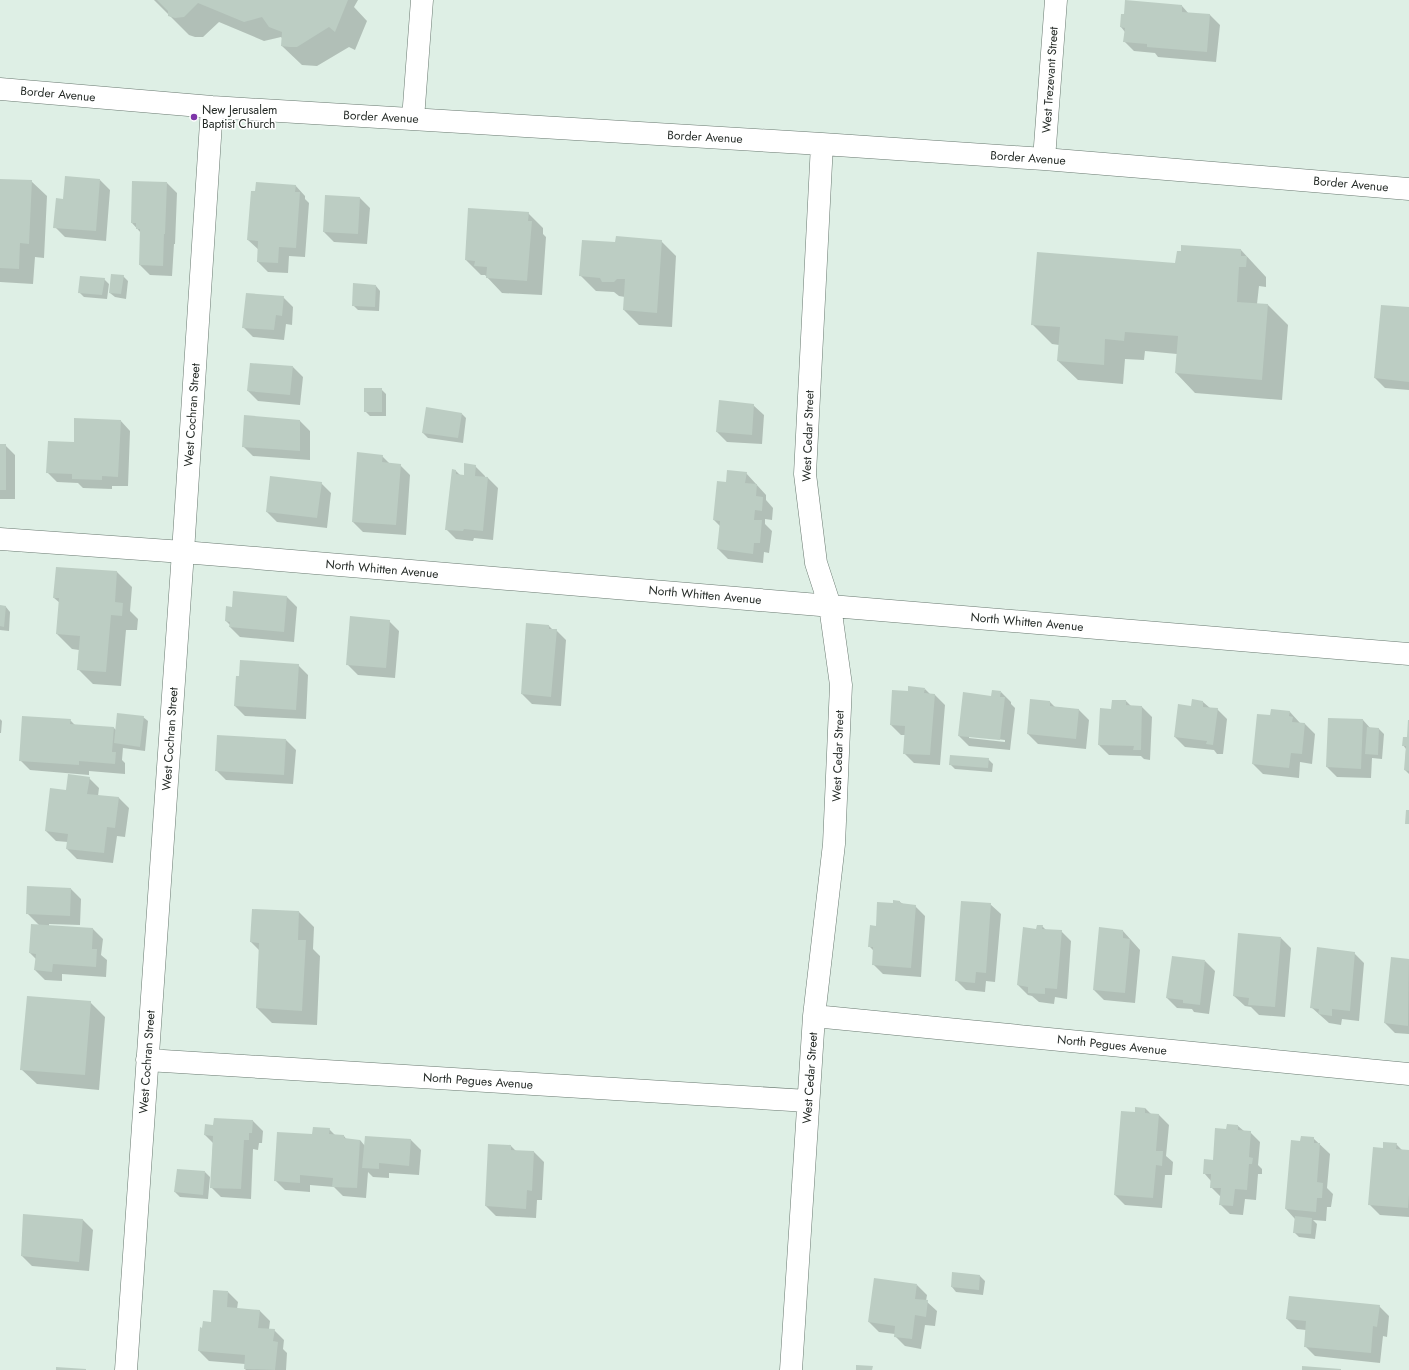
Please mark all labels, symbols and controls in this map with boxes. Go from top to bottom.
street label: West Trezevant Street [1037,26,1063,134]
street label: Border Avenue [20,82,96,106]
place label: New Jerusalem Baptist Church [202,101,277,133]
street label: Border Avenue [343,106,419,128]
marker: New Jerusalem Baptist Church [189,112,199,122]
street label: Border Avenue [667,126,743,148]
street label: Border Avenue [990,146,1066,170]
street label: Border Avenue [1313,172,1389,196]
street label: West Cochran Street [179,363,205,467]
street label: West Cedar Street [797,390,819,482]
street label: North Whitten Avenue [325,555,439,583]
street label: North Whitten Avenue [648,581,762,609]
street label: North Whitten Avenue [970,608,1084,636]
street label: West Cochran Street [157,687,183,791]
street label: West Cedar Street [827,710,849,802]
street label: West Cochran Street [134,1010,160,1114]
street label: North Pegues Avenue [1056,1030,1168,1060]
street label: West Cedar Street [798,1031,822,1124]
street label: North Pegues Avenue [422,1068,534,1094]

